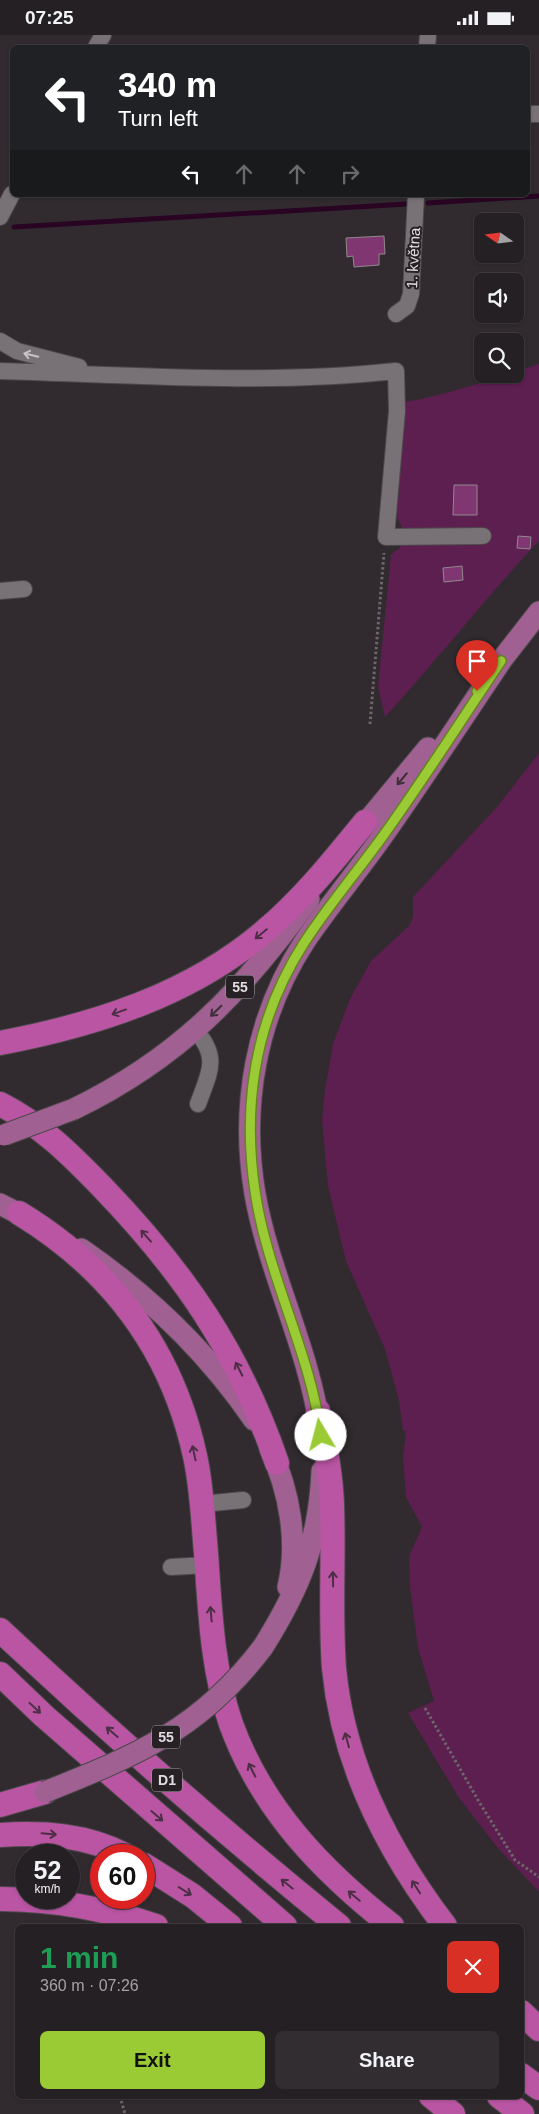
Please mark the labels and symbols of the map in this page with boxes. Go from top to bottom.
north arrow [474,213,524,263]
street label: 1. května [403,227,423,289]
one-way arrow [24,350,40,359]
pin [456,640,498,691]
one-way arrow [396,772,408,785]
one-way arrow [254,929,267,940]
road number: 55 [226,975,254,999]
one-way arrow [210,1005,223,1017]
one-way arrow [112,1008,127,1017]
one-way arrow [141,1230,152,1243]
one-way arrow [234,1362,243,1377]
position arrow [294,1408,346,1460]
one-way arrow [189,1445,198,1461]
one-way arrow [328,1571,338,1588]
one-way arrow [206,1607,215,1623]
one-way arrow [29,1702,42,1714]
road number: 55 [152,1725,180,1749]
one-way arrow [105,1726,118,1737]
one-way arrow [342,1733,352,1749]
one-way arrow [247,1763,256,1778]
road number: D1 [152,1769,182,1791]
one-way arrow [150,1810,163,1821]
one-way arrow [40,1830,56,1839]
speed limit sign: 60 [90,1844,155,1909]
one-way arrow [281,1879,294,1890]
one-way arrow [411,1880,421,1894]
one-way arrow [178,1885,192,1896]
one-way arrow [347,1890,360,1901]

